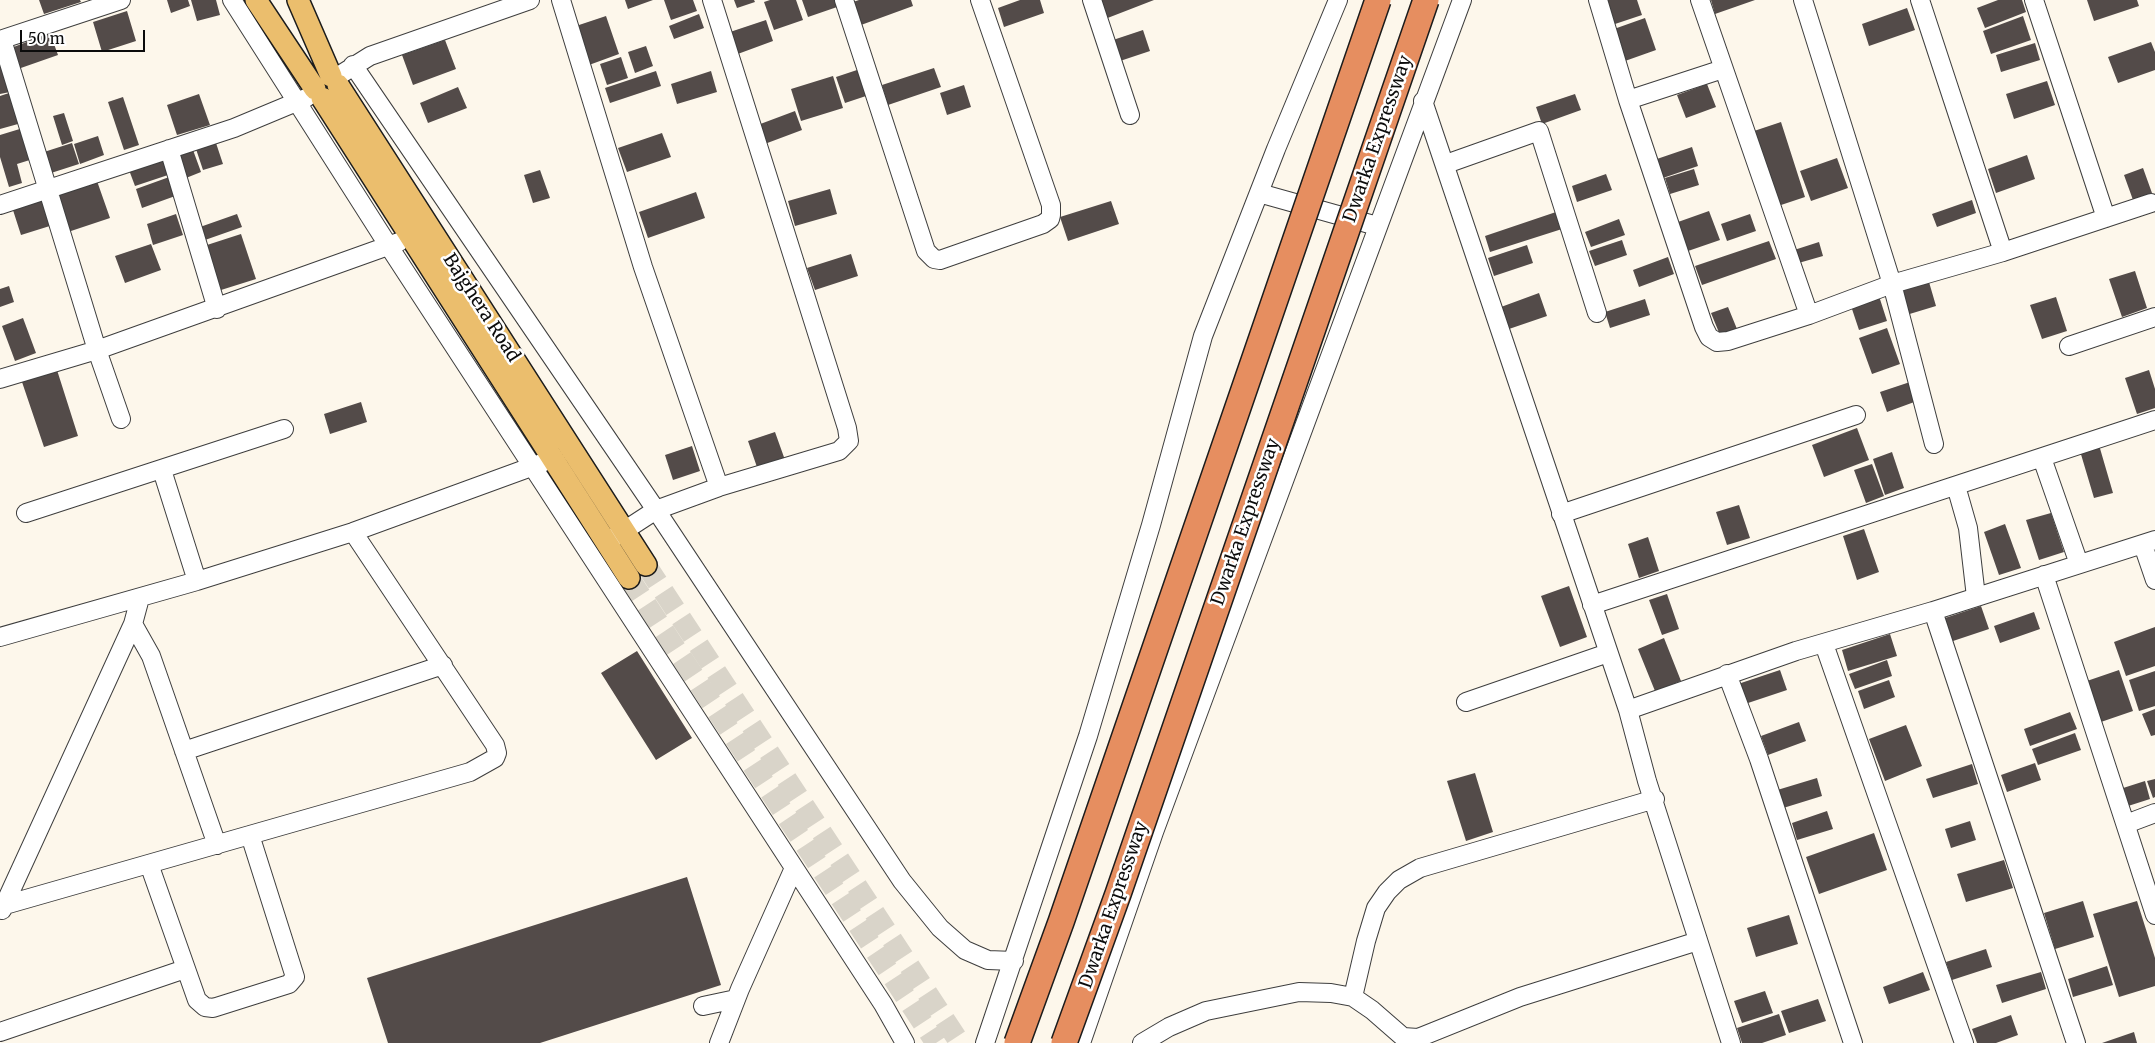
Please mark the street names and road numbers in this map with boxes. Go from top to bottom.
street label: Dwarka Expressway [1339,53,1417,225]
street label: Bajghera Road [438,250,524,366]
street label: Dwarka Expressway [1207,436,1285,608]
street label: Dwarka Expressway [1075,819,1153,991]

